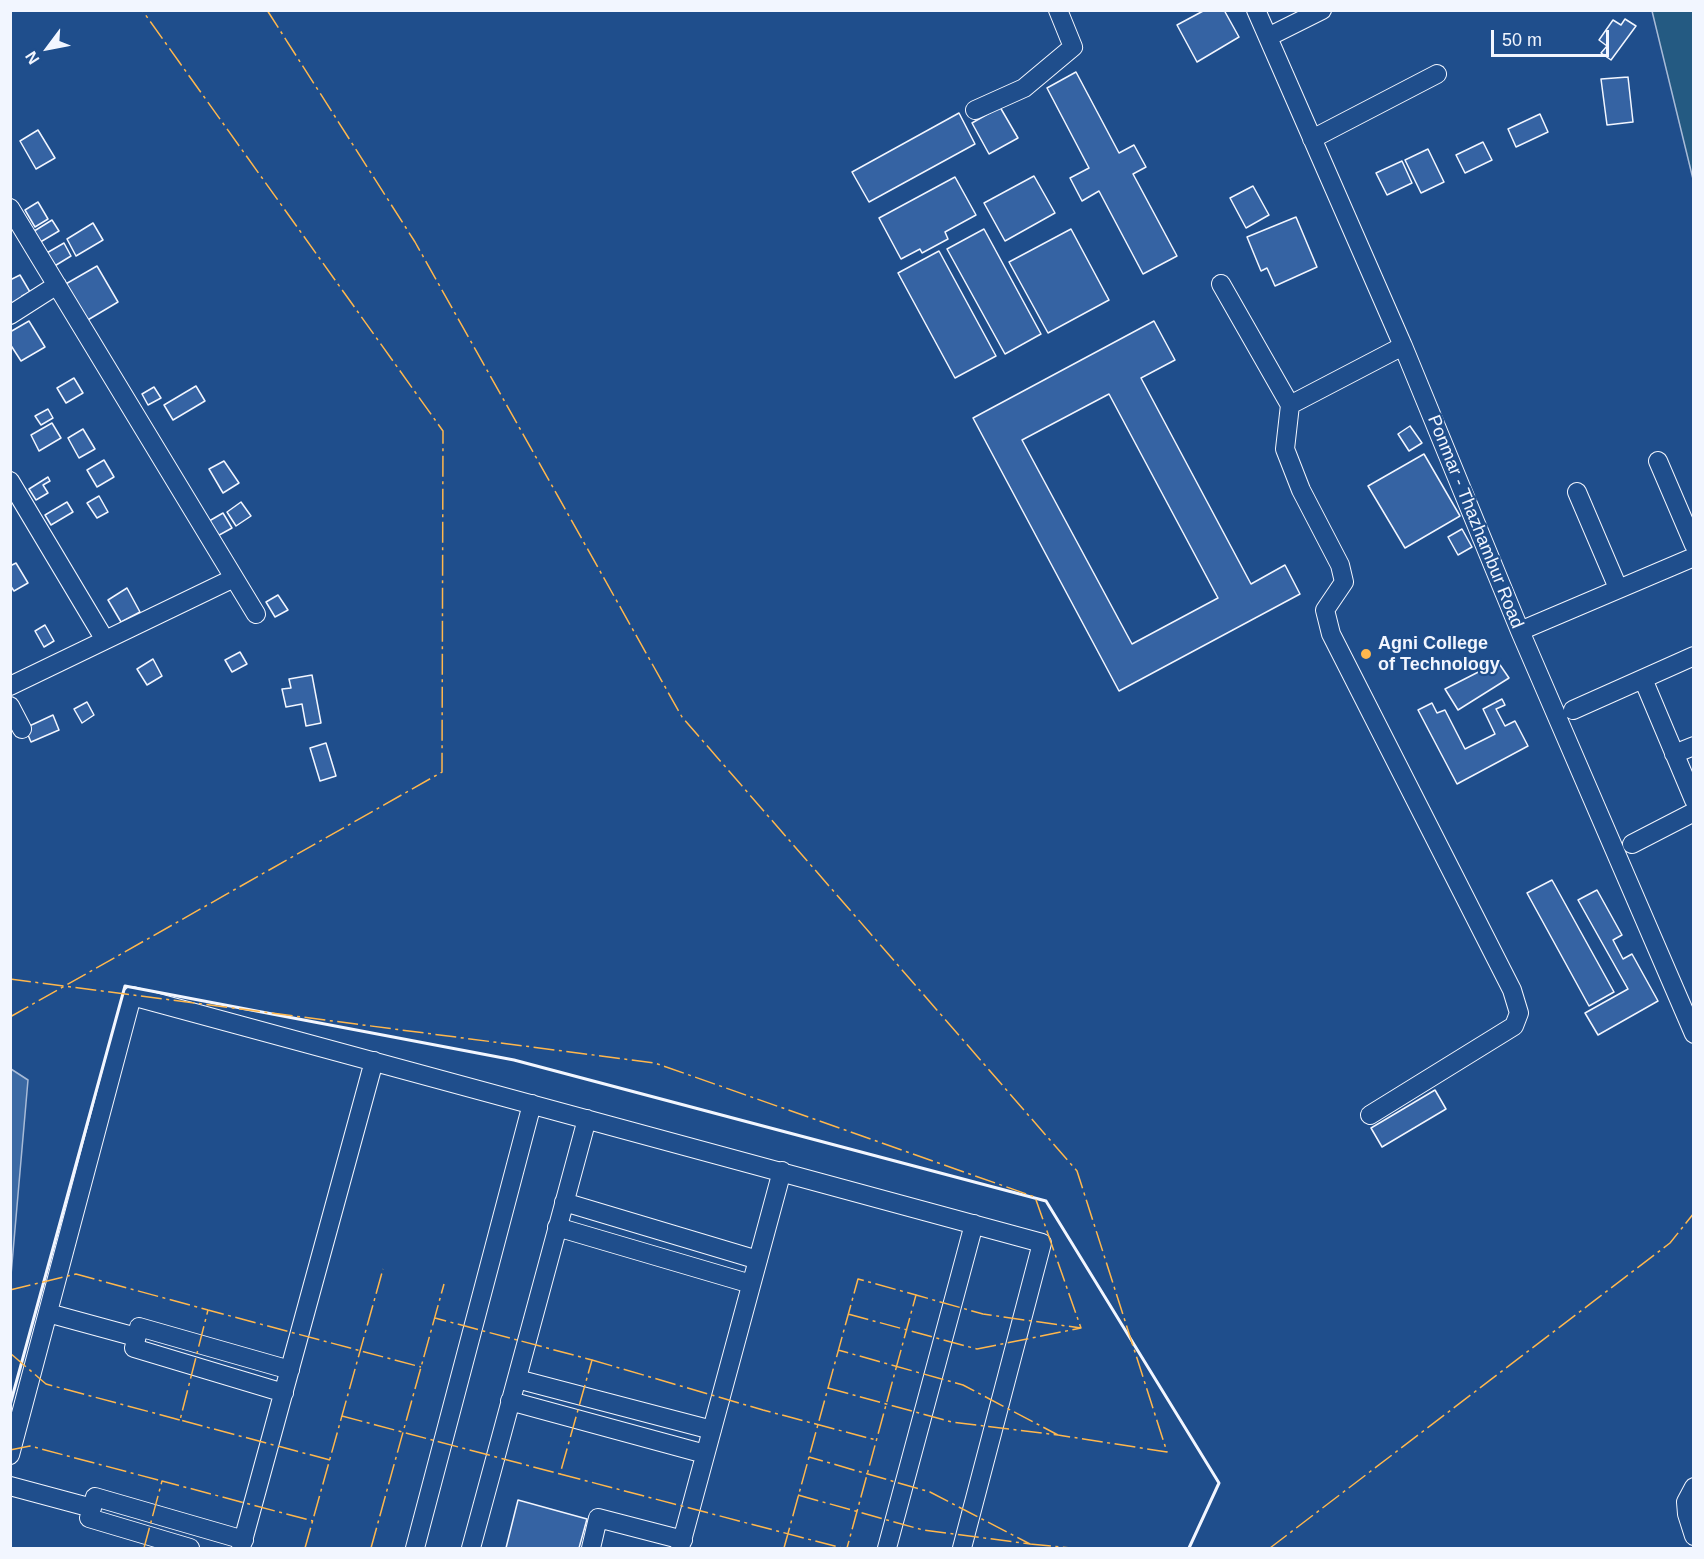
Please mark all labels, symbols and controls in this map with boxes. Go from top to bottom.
north arrow [18,18,78,78]
scale bar [1494,18,1612,56]
text: 50 m [1502,30,1542,50]
text: N [22,48,43,67]
street label: Ponmar - Thazhambur Road [1422,412,1528,632]
place label: Agni College of Technology [1378,633,1500,676]
marker: Agni College of Technology [1359,647,1373,661]

